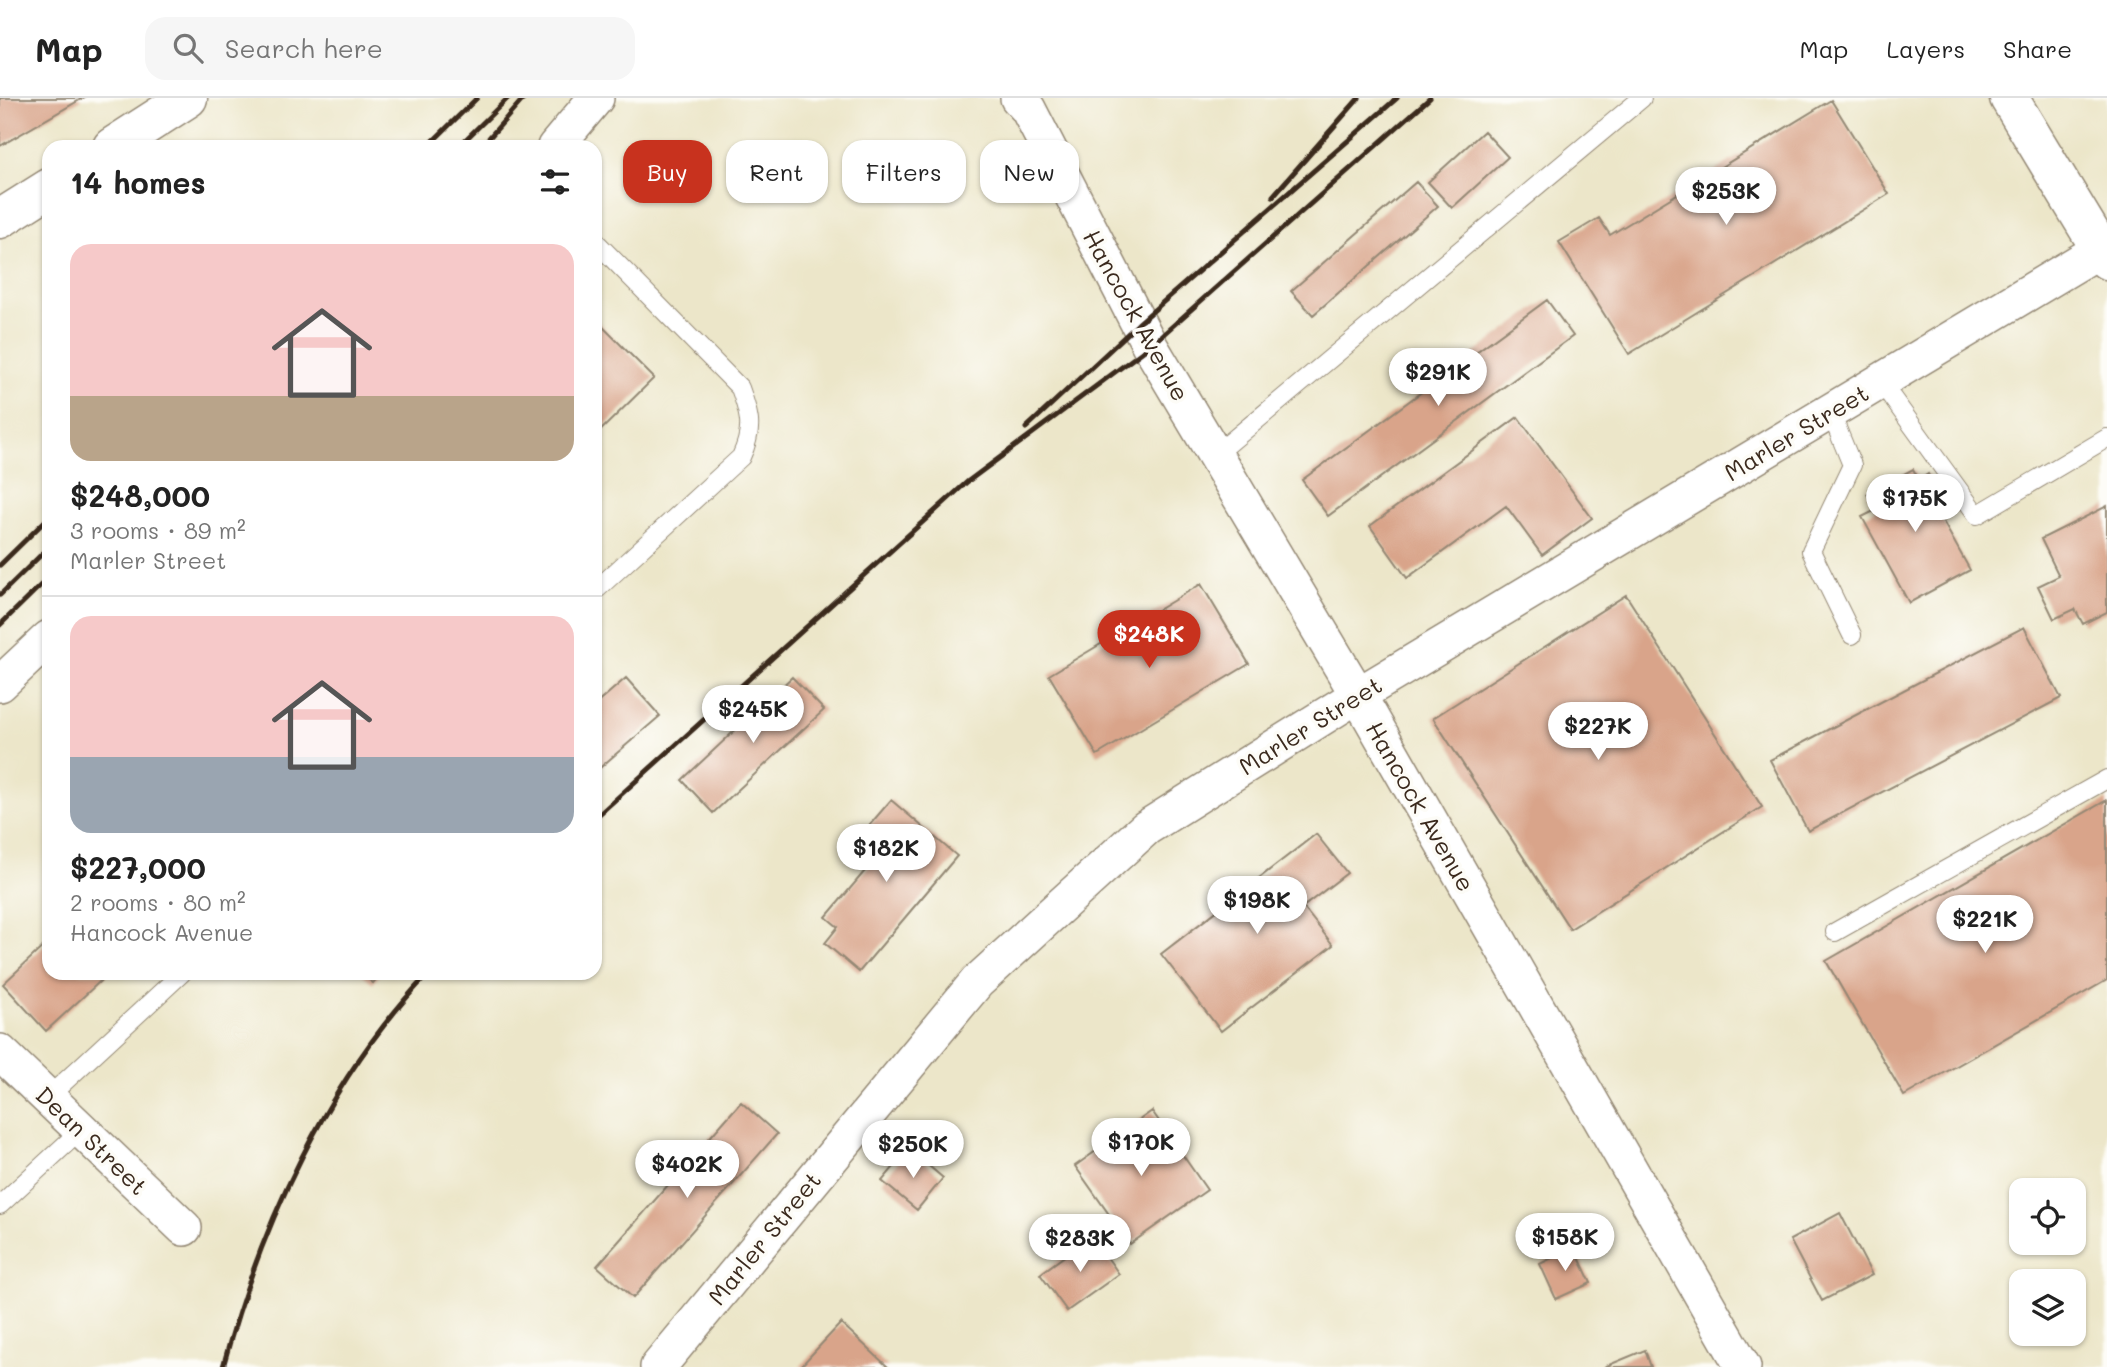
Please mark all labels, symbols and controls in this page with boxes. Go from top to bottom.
search box [145,17,635,80]
text: Map [35,27,103,70]
icon: search [169,29,207,67]
text: Search here [225,31,383,65]
text: Map [1800,33,1848,64]
text: Layers [1886,33,1965,64]
text: Share [2003,33,2072,64]
chip: Buy [623,140,712,203]
chip: Rent [726,140,828,203]
chip: Filters [842,140,966,203]
chip: New [980,140,1079,203]
text: 14 homes [70,162,206,202]
icon: filters [536,163,574,201]
pin: $253K [1677,167,1775,227]
text: $253K [1691,175,1761,205]
street label: Hancock Avenue [1077,224,1197,406]
icon: home [259,290,385,416]
pin: $291K [1389,348,1487,408]
text: $291K [1405,356,1471,386]
street label: Marler Street [1718,377,1874,487]
pin: $175K [1866,474,1964,534]
text: $248,000 [70,475,210,515]
text: $175K [1882,482,1948,512]
text: 3 rooms · 89 m² [70,515,246,545]
text: Marler Street [70,545,226,575]
pin: $248K [1100,610,1198,670]
text: $248K [1113,618,1185,648]
icon: home [259,662,385,788]
street label: Marler Street [1233,669,1387,781]
pin: $245K [704,686,802,745]
text: $245K [718,693,788,723]
pin: $227K [1549,702,1647,762]
text: $227K [1564,710,1632,740]
street label: Hancock Avenue [1360,715,1482,897]
pin: $182K [837,824,935,884]
text: $182K [853,832,919,862]
text: $227,000 [70,847,206,887]
pin: $198K [1208,876,1306,936]
text: $198K [1223,884,1291,914]
text: 2 rooms · 80 m² [70,887,246,917]
pin: $221K [1936,896,2034,955]
text: $221K [1952,903,2018,933]
text: Hancock Avenue [70,917,253,947]
street label: Dean Street [30,1079,154,1201]
pin: $170K [1092,1118,1190,1178]
pin: $250K [864,1121,962,1180]
text: $170K [1107,1126,1175,1156]
text: $250K [878,1128,948,1158]
pin: $402K [638,1140,736,1200]
text: $402K [651,1148,723,1178]
street label: Marler Street [701,1165,827,1311]
map controls [2009,1178,2086,1346]
button: locate [2009,1178,2086,1255]
pin: $283K [1031,1214,1129,1274]
pin: $158K [1516,1214,1614,1273]
text: $158K [1531,1221,1599,1251]
text: $283K [1045,1222,1115,1252]
button: layers [2009,1269,2086,1346]

